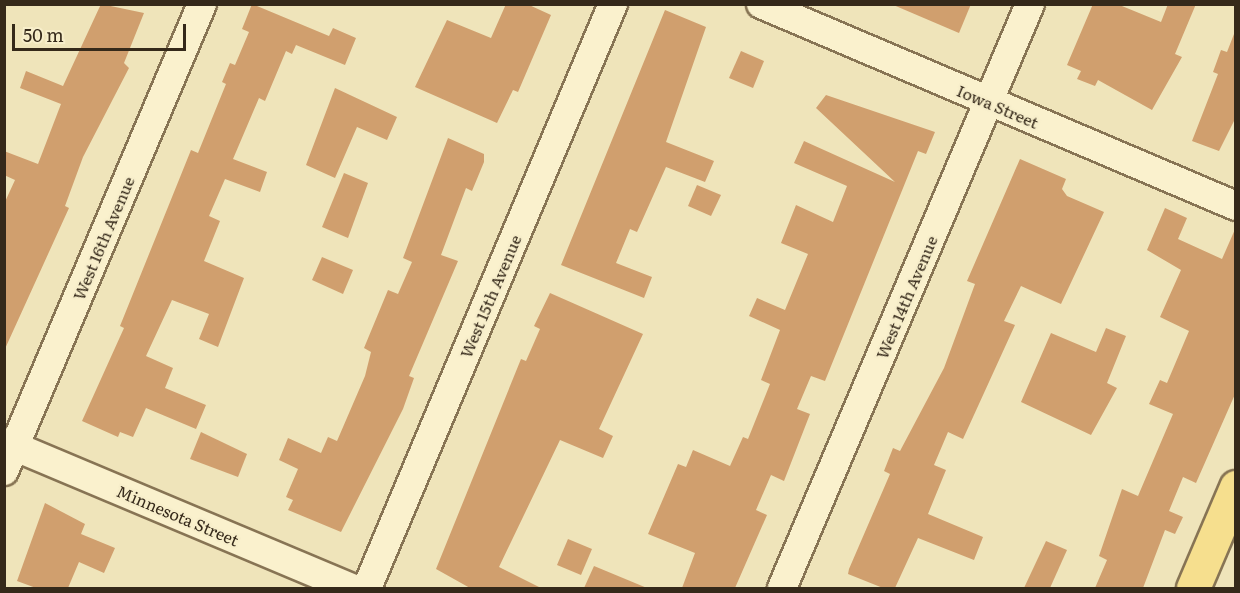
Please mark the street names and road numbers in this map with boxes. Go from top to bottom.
street label: Iowa Street [954,80,1042,132]
street label: West 16th Avenue [68,173,138,303]
street label: West 15th Avenue [455,232,525,360]
street label: West 14th Avenue [871,233,941,361]
street label: Minnesota Street [114,481,242,549]

